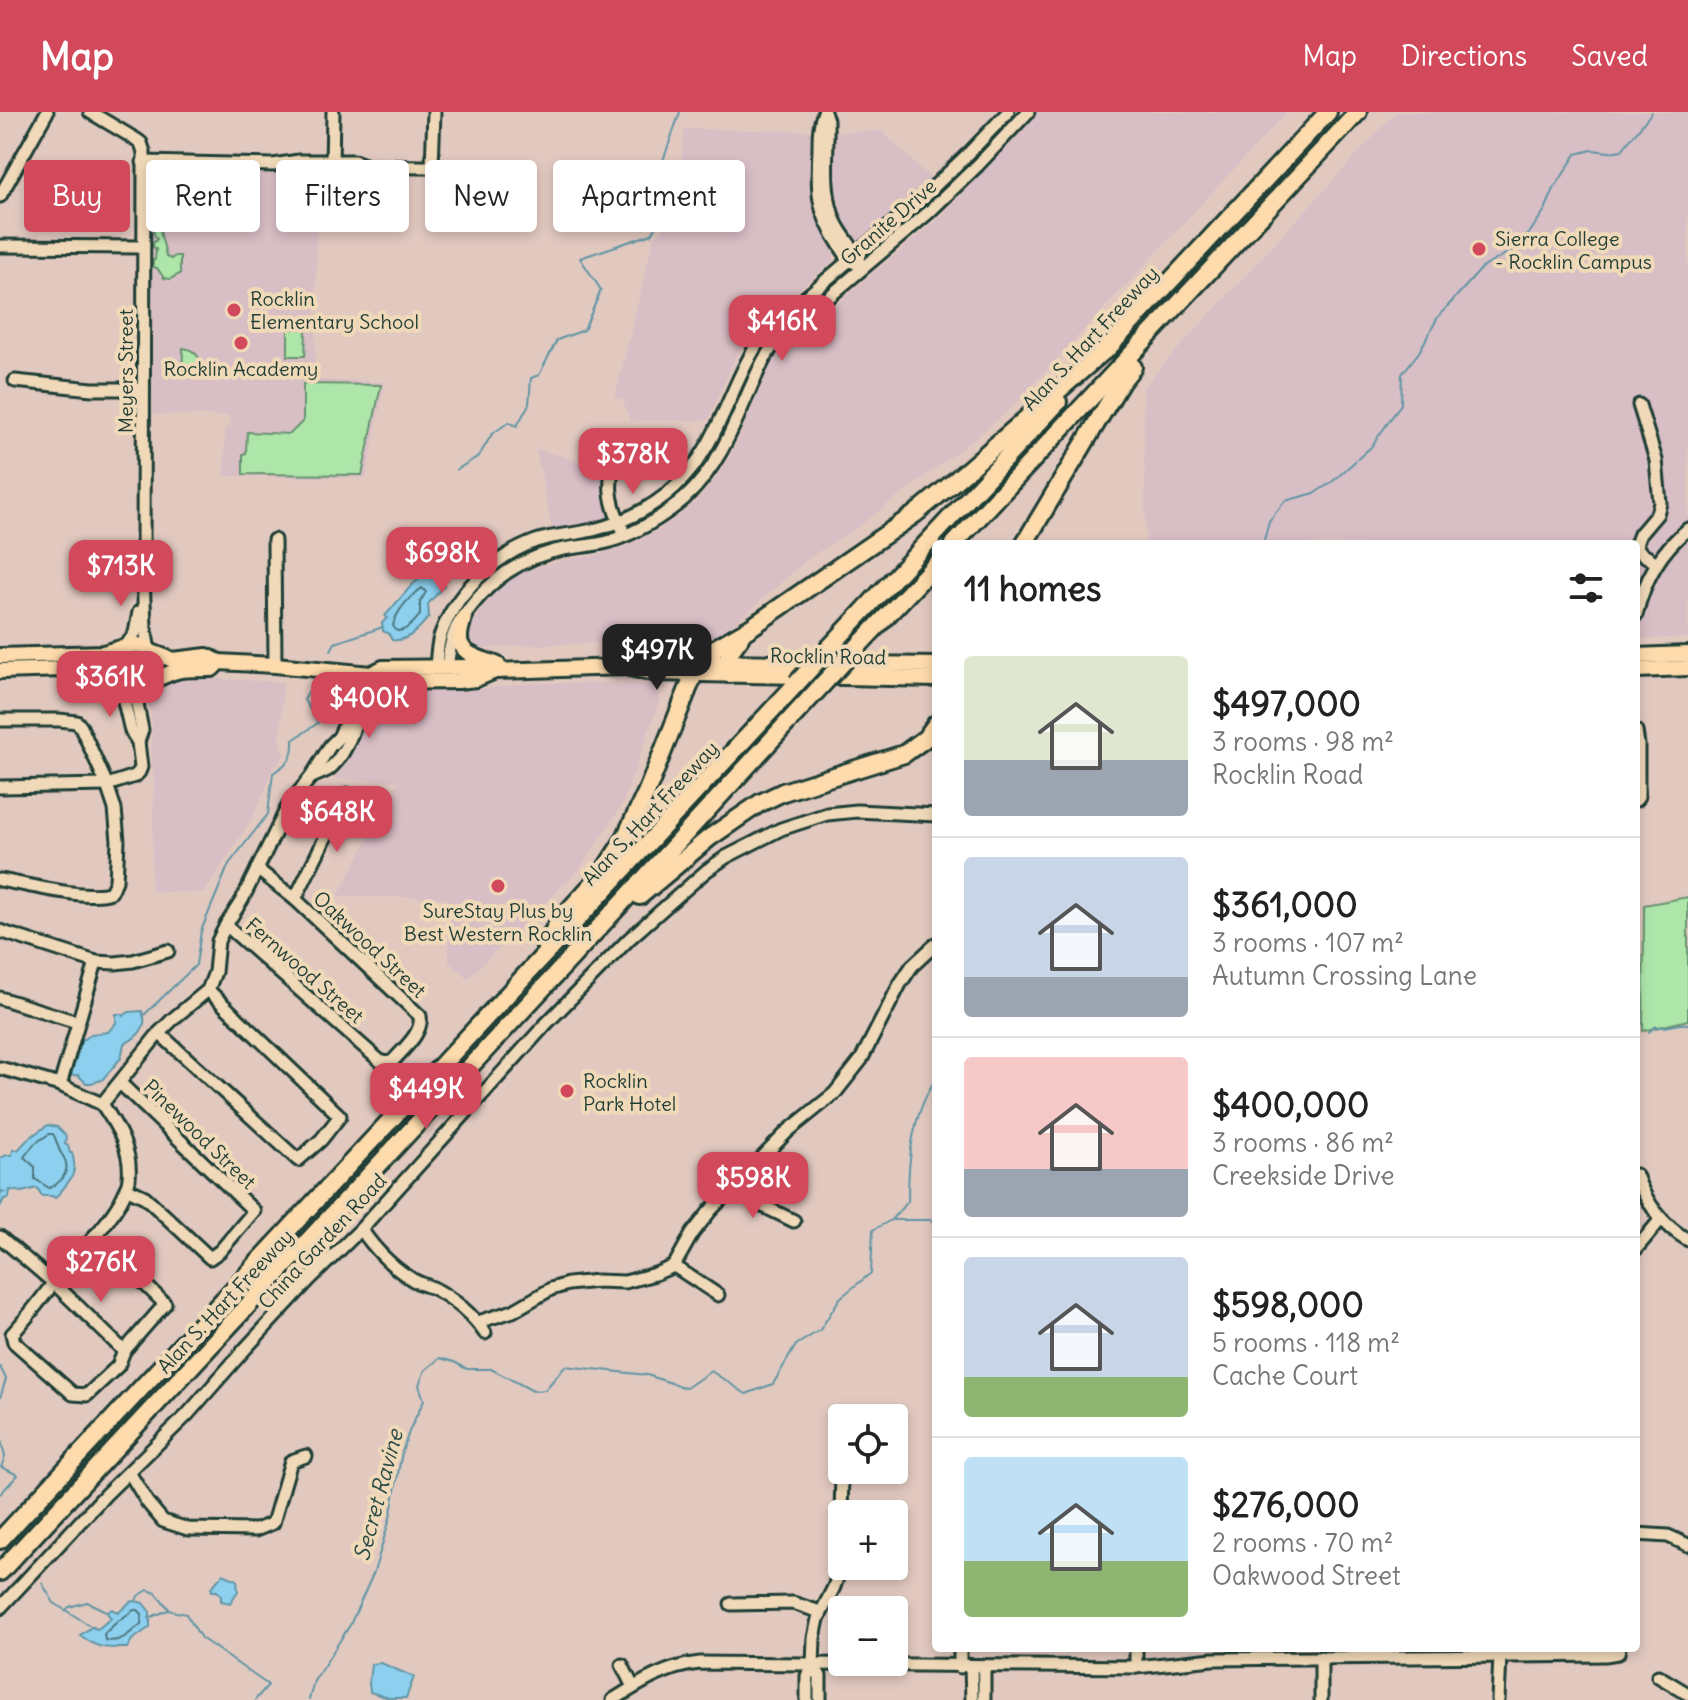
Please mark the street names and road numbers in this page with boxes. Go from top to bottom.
street label: Granite Drive [835,173,941,271]
street label: Alan S. Hart Freeway [1017,261,1163,415]
street label: Meyers Street [113,309,138,433]
street label: Rocklin Road [770,642,887,670]
street label: Alan S. Hart Freeway [577,736,723,890]
street label: Oakwood Street [308,885,432,1003]
street label: Fernwood Street [241,912,370,1028]
street label: Pinewood Street [138,1074,262,1194]
street label: China Garden Road [253,1168,391,1314]
street label: Alan S. Hart Freeway [152,1224,298,1378]

